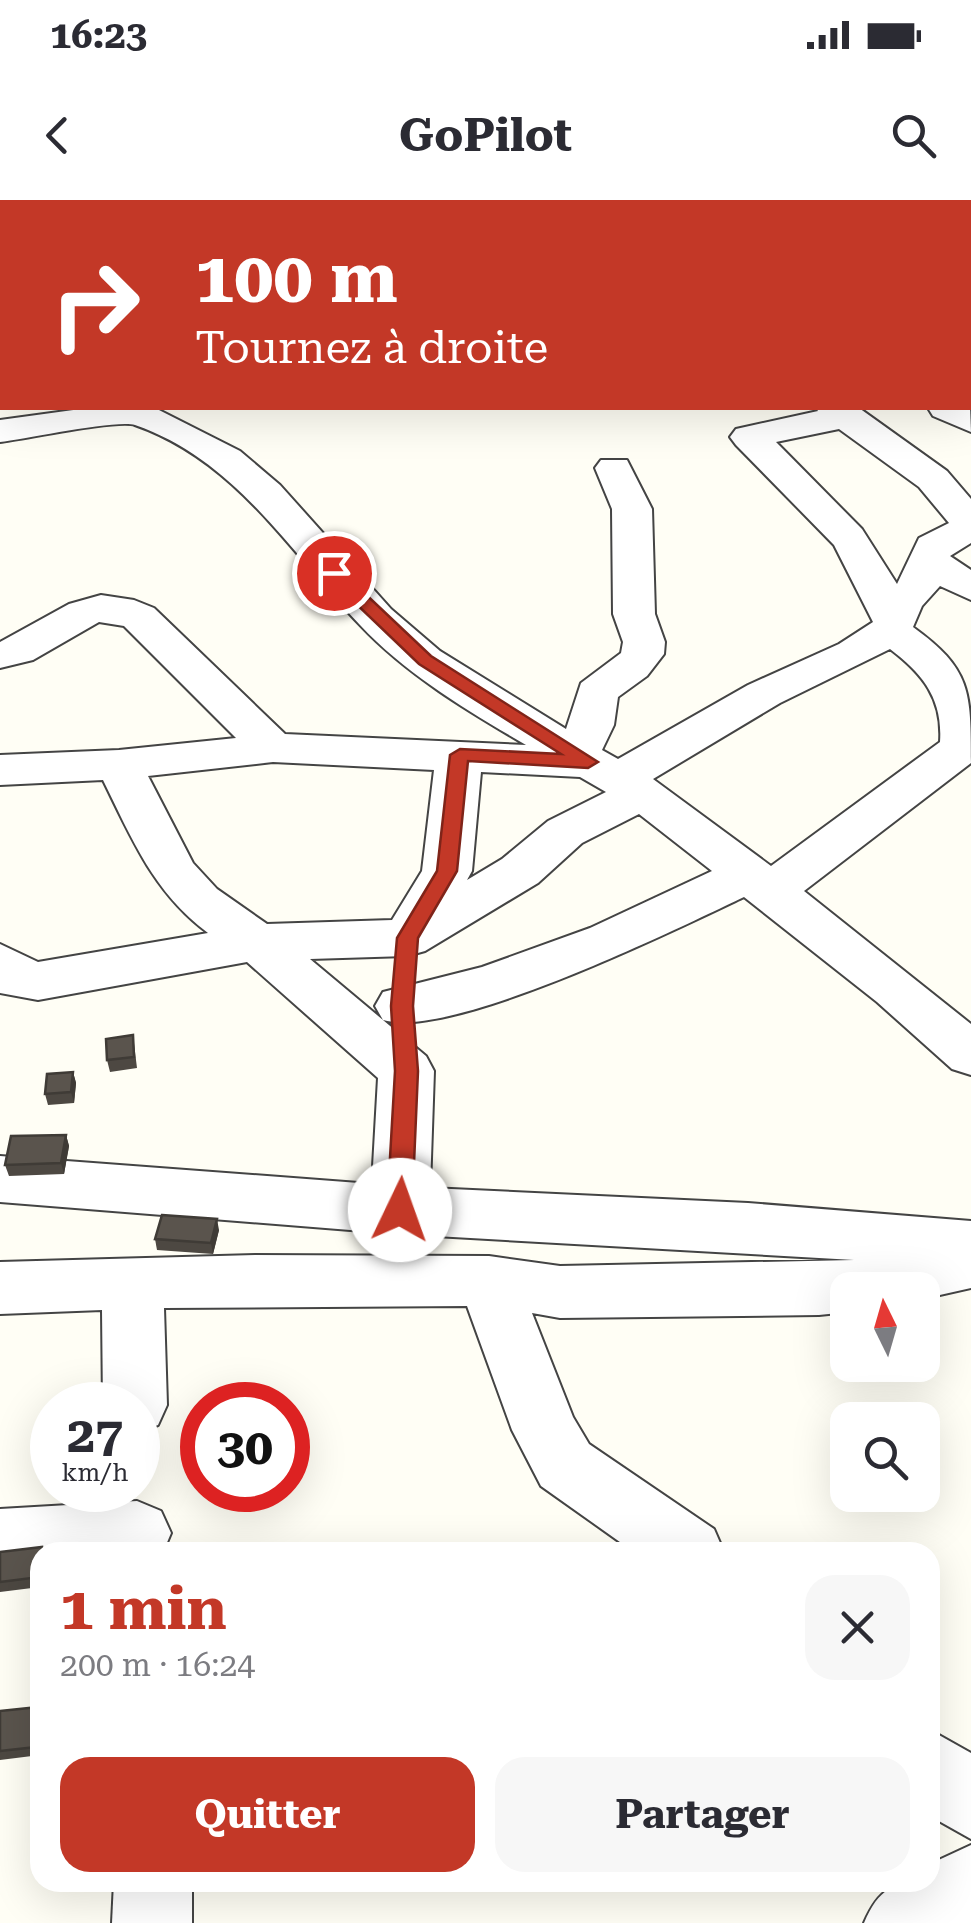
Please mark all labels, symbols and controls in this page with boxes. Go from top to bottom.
text: 16:23 [50,13,147,57]
icon: back [30,108,85,163]
icon: search [886,108,941,163]
text: GoPilot [399,109,572,162]
text: 100 m [195,237,398,319]
icon: right [30,240,160,370]
text: Tournez à droite [195,321,548,374]
pin [292,531,377,616]
icon: arrive [307,546,362,601]
position arrow [348,1158,452,1262]
north arrow [830,1272,940,1382]
map controls [830,1272,940,1512]
speed limit sign: 30 [180,1382,310,1512]
button: search [830,1402,940,1512]
text: 27 [67,1406,123,1464]
text: km/h [62,1458,128,1487]
text: 1 min [60,1573,227,1644]
button: close [805,1575,910,1680]
text: 200 m · 16:24 [60,1646,255,1684]
button: Quitter [60,1757,475,1872]
button: Partager [495,1757,910,1872]

